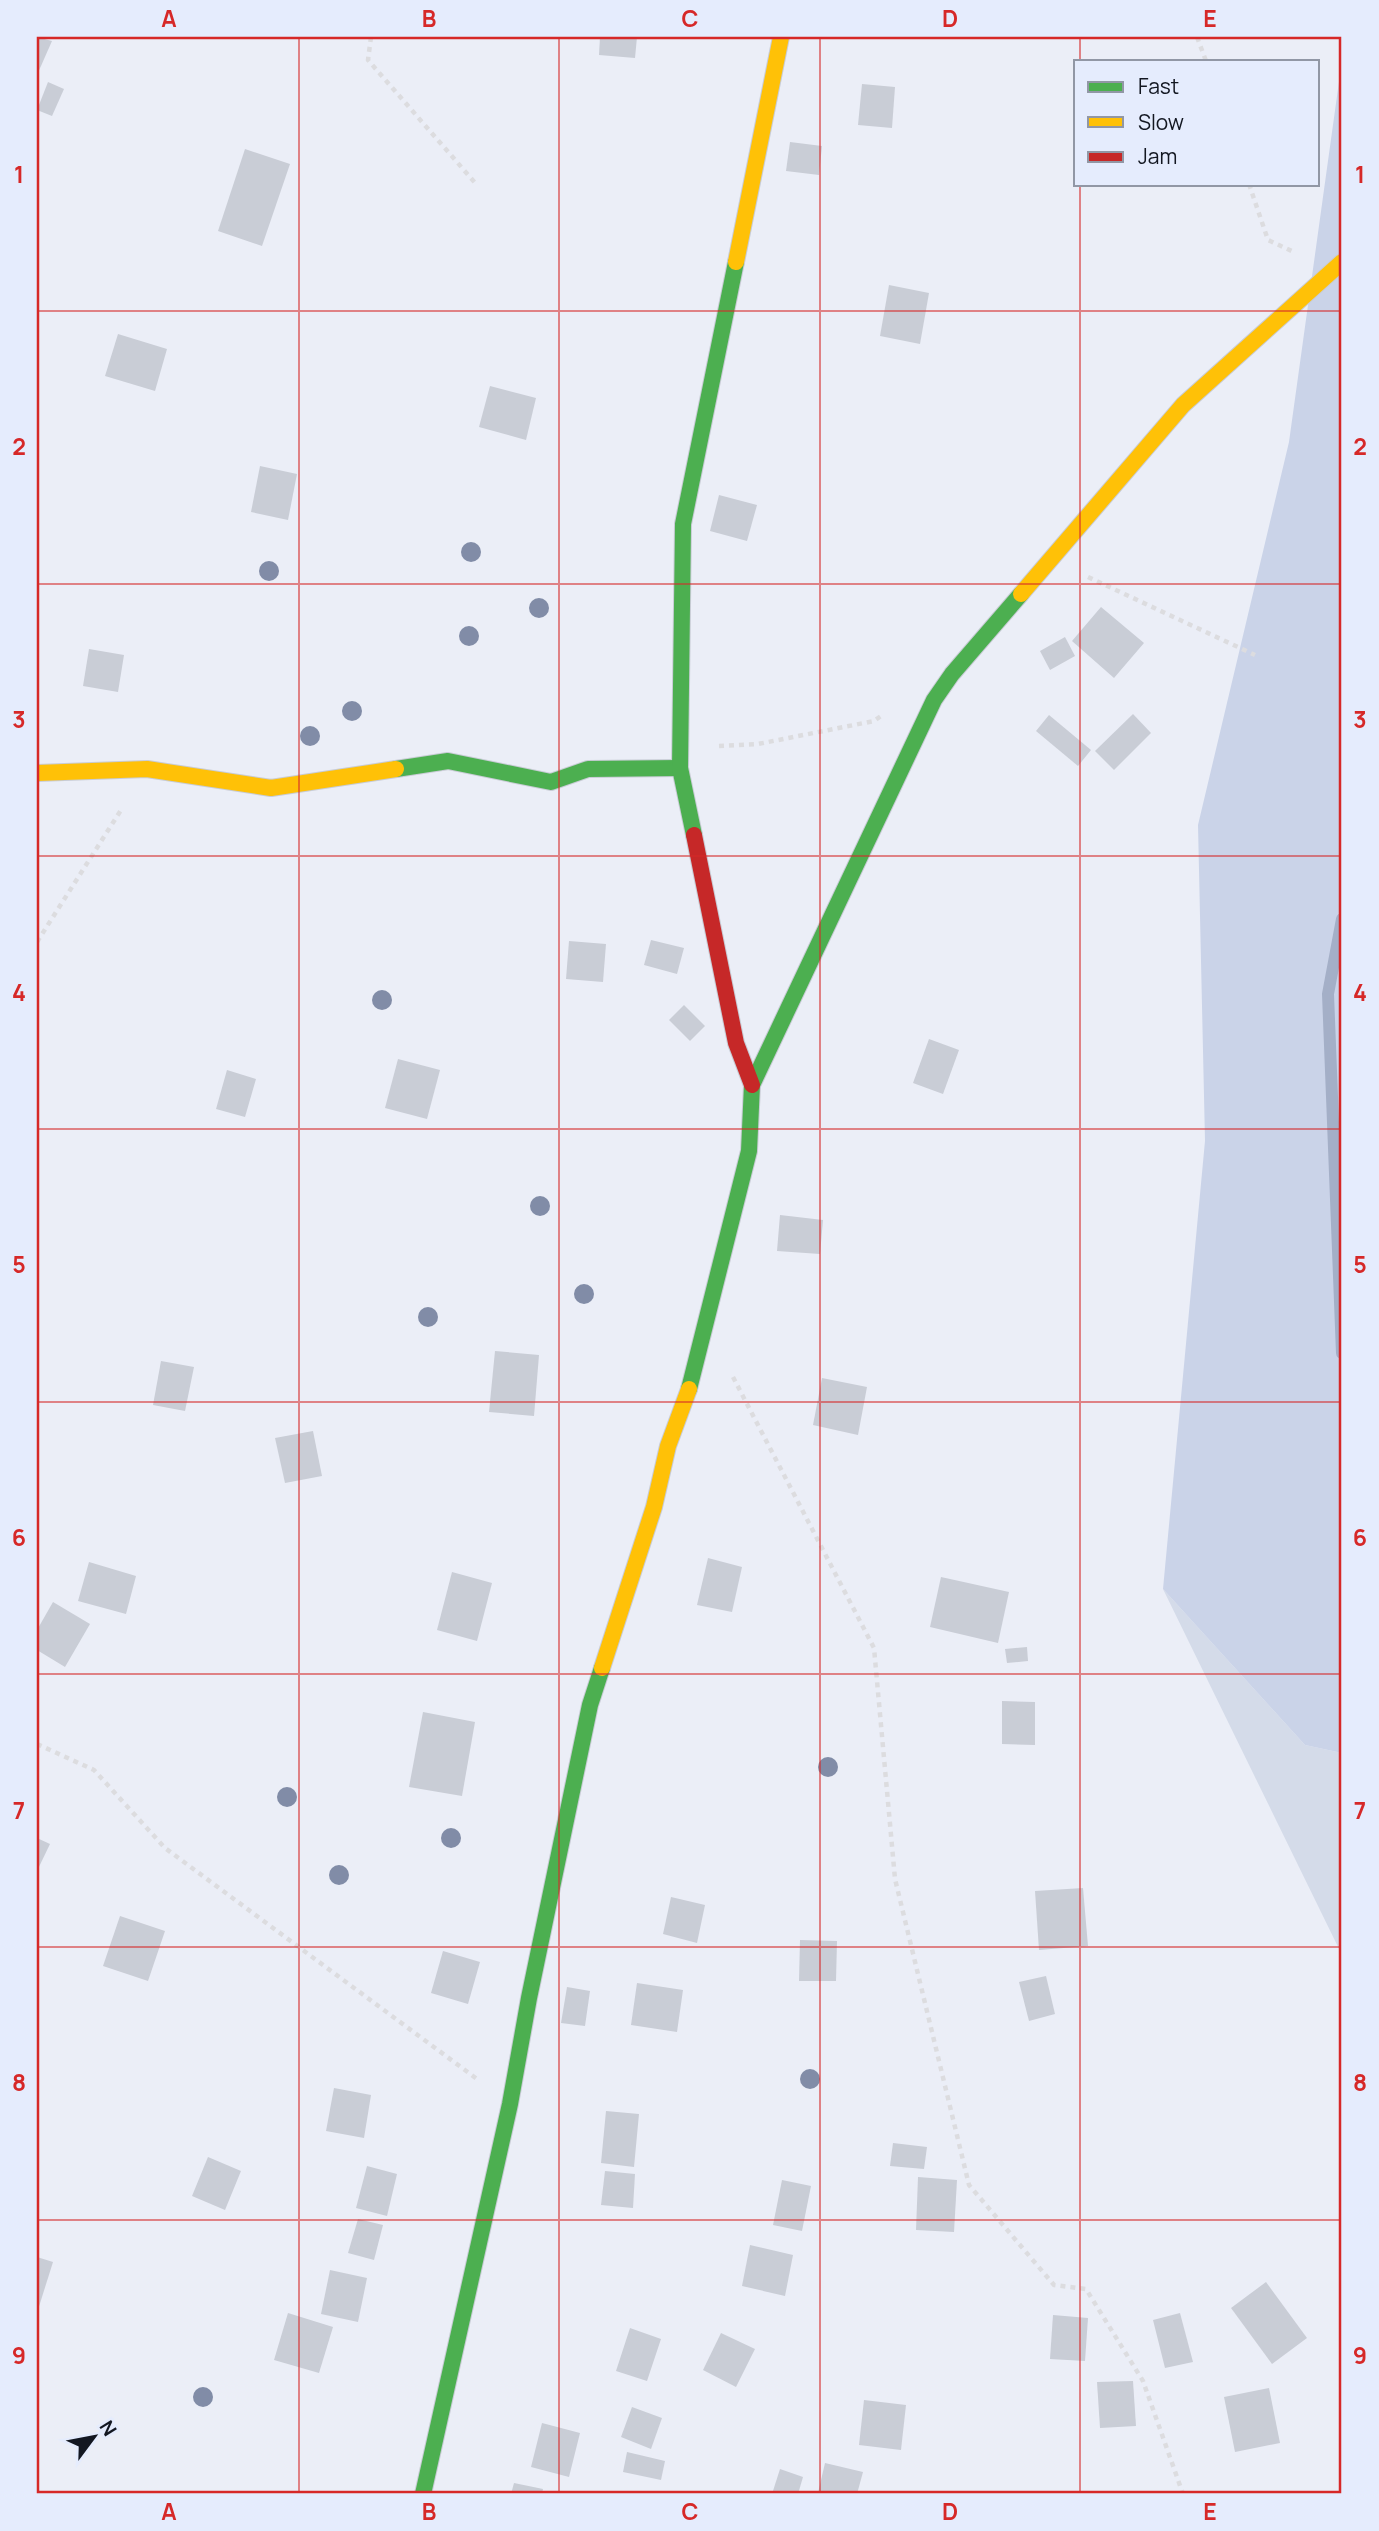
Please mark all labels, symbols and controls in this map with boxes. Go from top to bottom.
text: A [161,2,177,34]
text: B [422,2,436,34]
text: C [682,2,699,34]
text: D [942,2,958,34]
text: E [1203,2,1217,34]
legend [1074,60,1320,186]
text: Fast [1138,72,1179,100]
text: Slow [1138,108,1184,136]
text: Jam [1138,142,1177,170]
text: 1 [14,158,24,190]
text: 1 [1355,158,1365,190]
text: 2 [12,430,26,462]
text: 2 [1353,430,1367,462]
text: 3 [12,703,26,735]
text: 3 [1353,703,1367,735]
text: 4 [12,976,26,1008]
text: 4 [1353,976,1367,1008]
text: 5 [12,1248,26,1280]
text: 5 [1353,1248,1367,1280]
text: 6 [12,1521,26,1553]
text: 6 [1353,1521,1367,1553]
text: 7 [13,1794,25,1826]
text: 7 [1354,1794,1366,1826]
text: 8 [12,2066,26,2098]
text: 8 [1353,2066,1367,2098]
text: 9 [12,2339,26,2371]
text: 9 [1353,2339,1367,2371]
north arrow [60,2402,130,2472]
text: N [94,2415,123,2441]
text: A [161,2495,177,2527]
text: B [422,2495,436,2527]
text: C [682,2495,699,2527]
text: D [942,2495,958,2527]
text: E [1203,2495,1217,2527]

